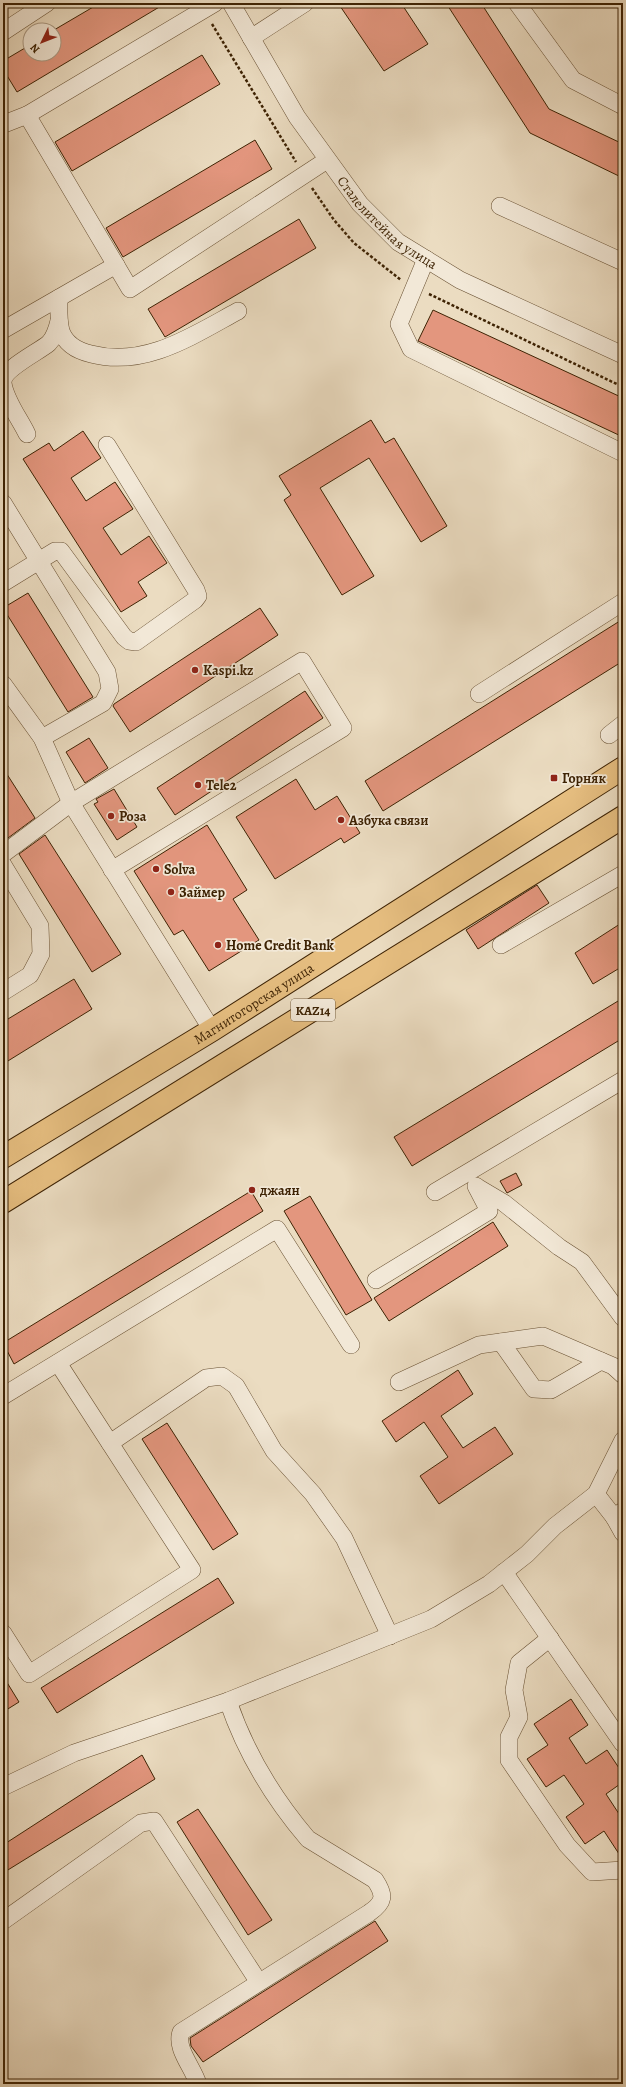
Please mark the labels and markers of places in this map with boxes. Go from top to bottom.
place label: Kaspi.kz [203,661,254,680]
marker: Kaspi.kz [190,665,200,675]
place label: Горняк [562,769,606,788]
marker: Горняк [549,773,559,783]
place label: Tele2 [206,776,237,795]
marker: Tele2 [193,780,203,790]
place label: Роза [119,807,147,826]
marker: Роза [106,811,116,821]
place label: Азбука связи [348,811,429,830]
marker: Азбука связи [336,815,346,825]
place label: Solva [164,860,196,879]
marker: Solva [151,864,161,874]
place label: Займер [179,883,226,902]
marker: Займер [166,887,176,897]
place label: Home Credit Bank [226,936,335,955]
marker: Home Credit Bank [213,940,223,950]
place label: джаян [259,1181,300,1200]
marker: джаян [247,1185,257,1195]

